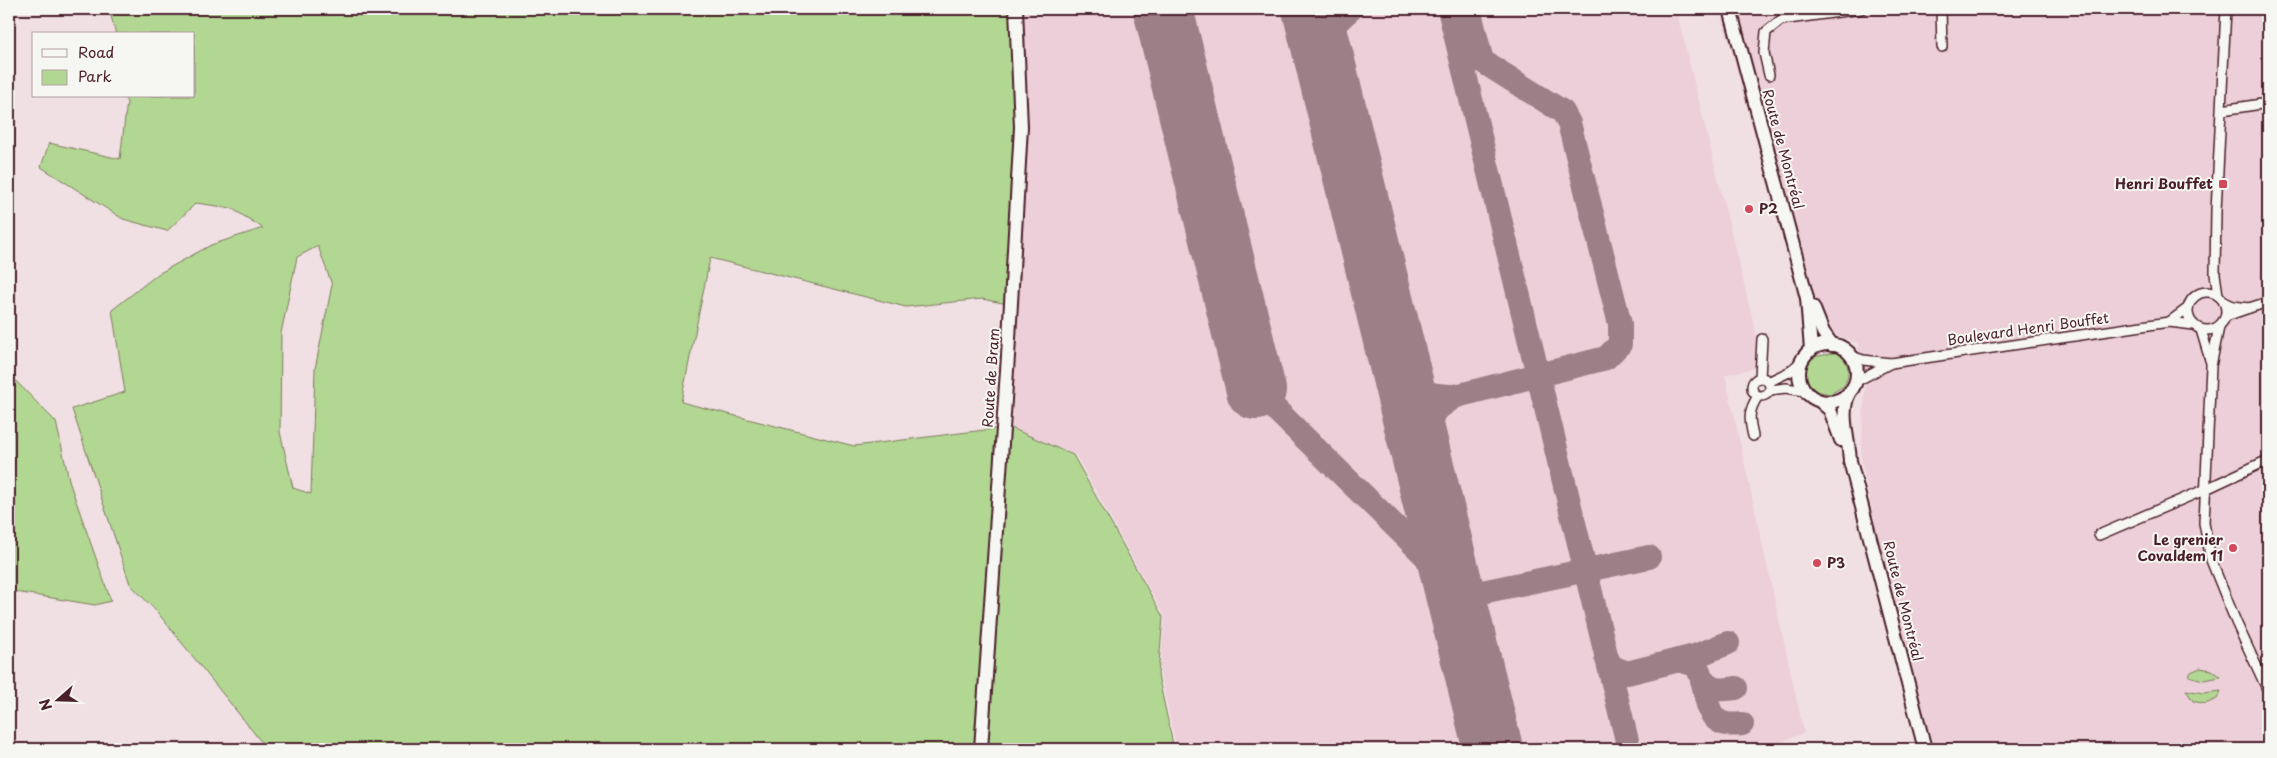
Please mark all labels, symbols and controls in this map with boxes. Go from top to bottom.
legend [32,32,195,98]
text: Road [78,40,114,63]
text: Park [78,64,112,87]
street label: Route de Montréal [1757,87,1810,211]
place label: Henri Bouffet [2115,173,2213,194]
marker: Henri Bouffet [2217,178,2229,190]
place label: P2 [1759,198,1778,219]
marker: P2 [1743,203,1755,215]
street label: Boulevard Henri Bouffet [1946,307,2110,350]
street label: Route de Bram [977,328,1004,428]
place label: Le grenier Covaldem 11 [2138,529,2224,566]
street label: Route de Montréal [1878,538,1929,663]
marker: Le grenier Covaldem 11 [2227,542,2239,554]
place label: P3 [1827,552,1845,573]
marker: P3 [1811,557,1823,569]
north arrow [32,676,82,726]
text: N [34,696,57,713]

